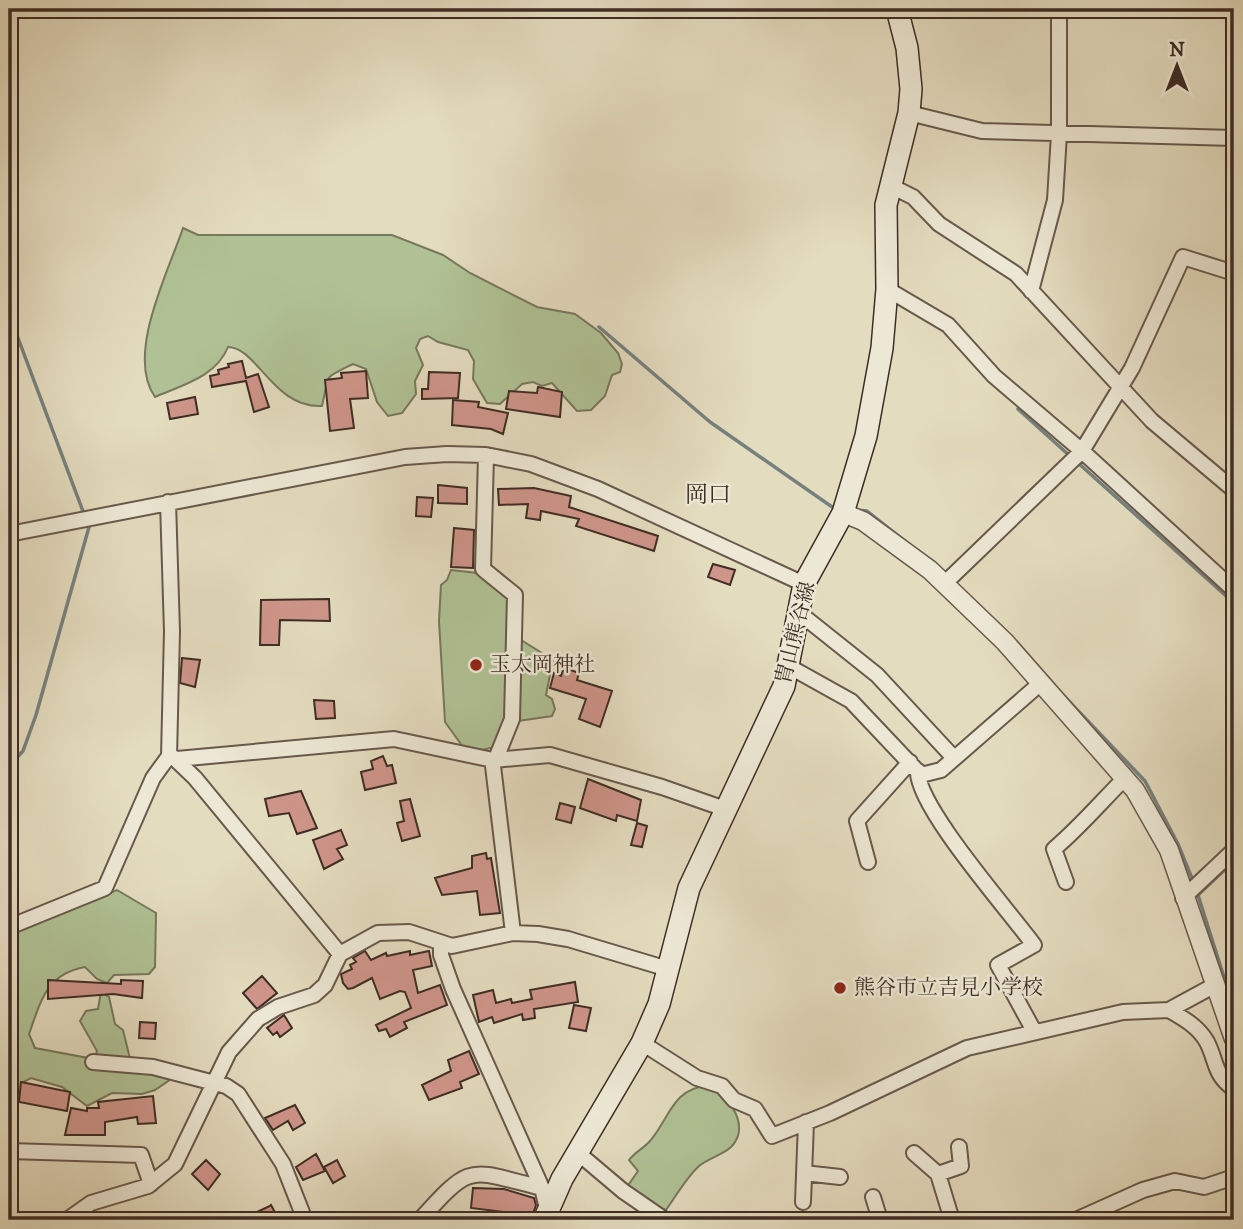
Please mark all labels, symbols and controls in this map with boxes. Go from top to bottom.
north arrow [1142,32,1212,102]
text: N [1169,39,1185,62]
district label: 岡口 [685,481,731,510]
street label: 胄山熊谷線 [771,579,821,687]
place label: 玉太岡神社 [490,652,595,678]
marker: 玉太岡神社 [468,657,484,673]
place label: 熊谷市立吉見小学校 [854,975,1043,1001]
marker: 熊谷市立吉見小学校 [832,980,848,996]

